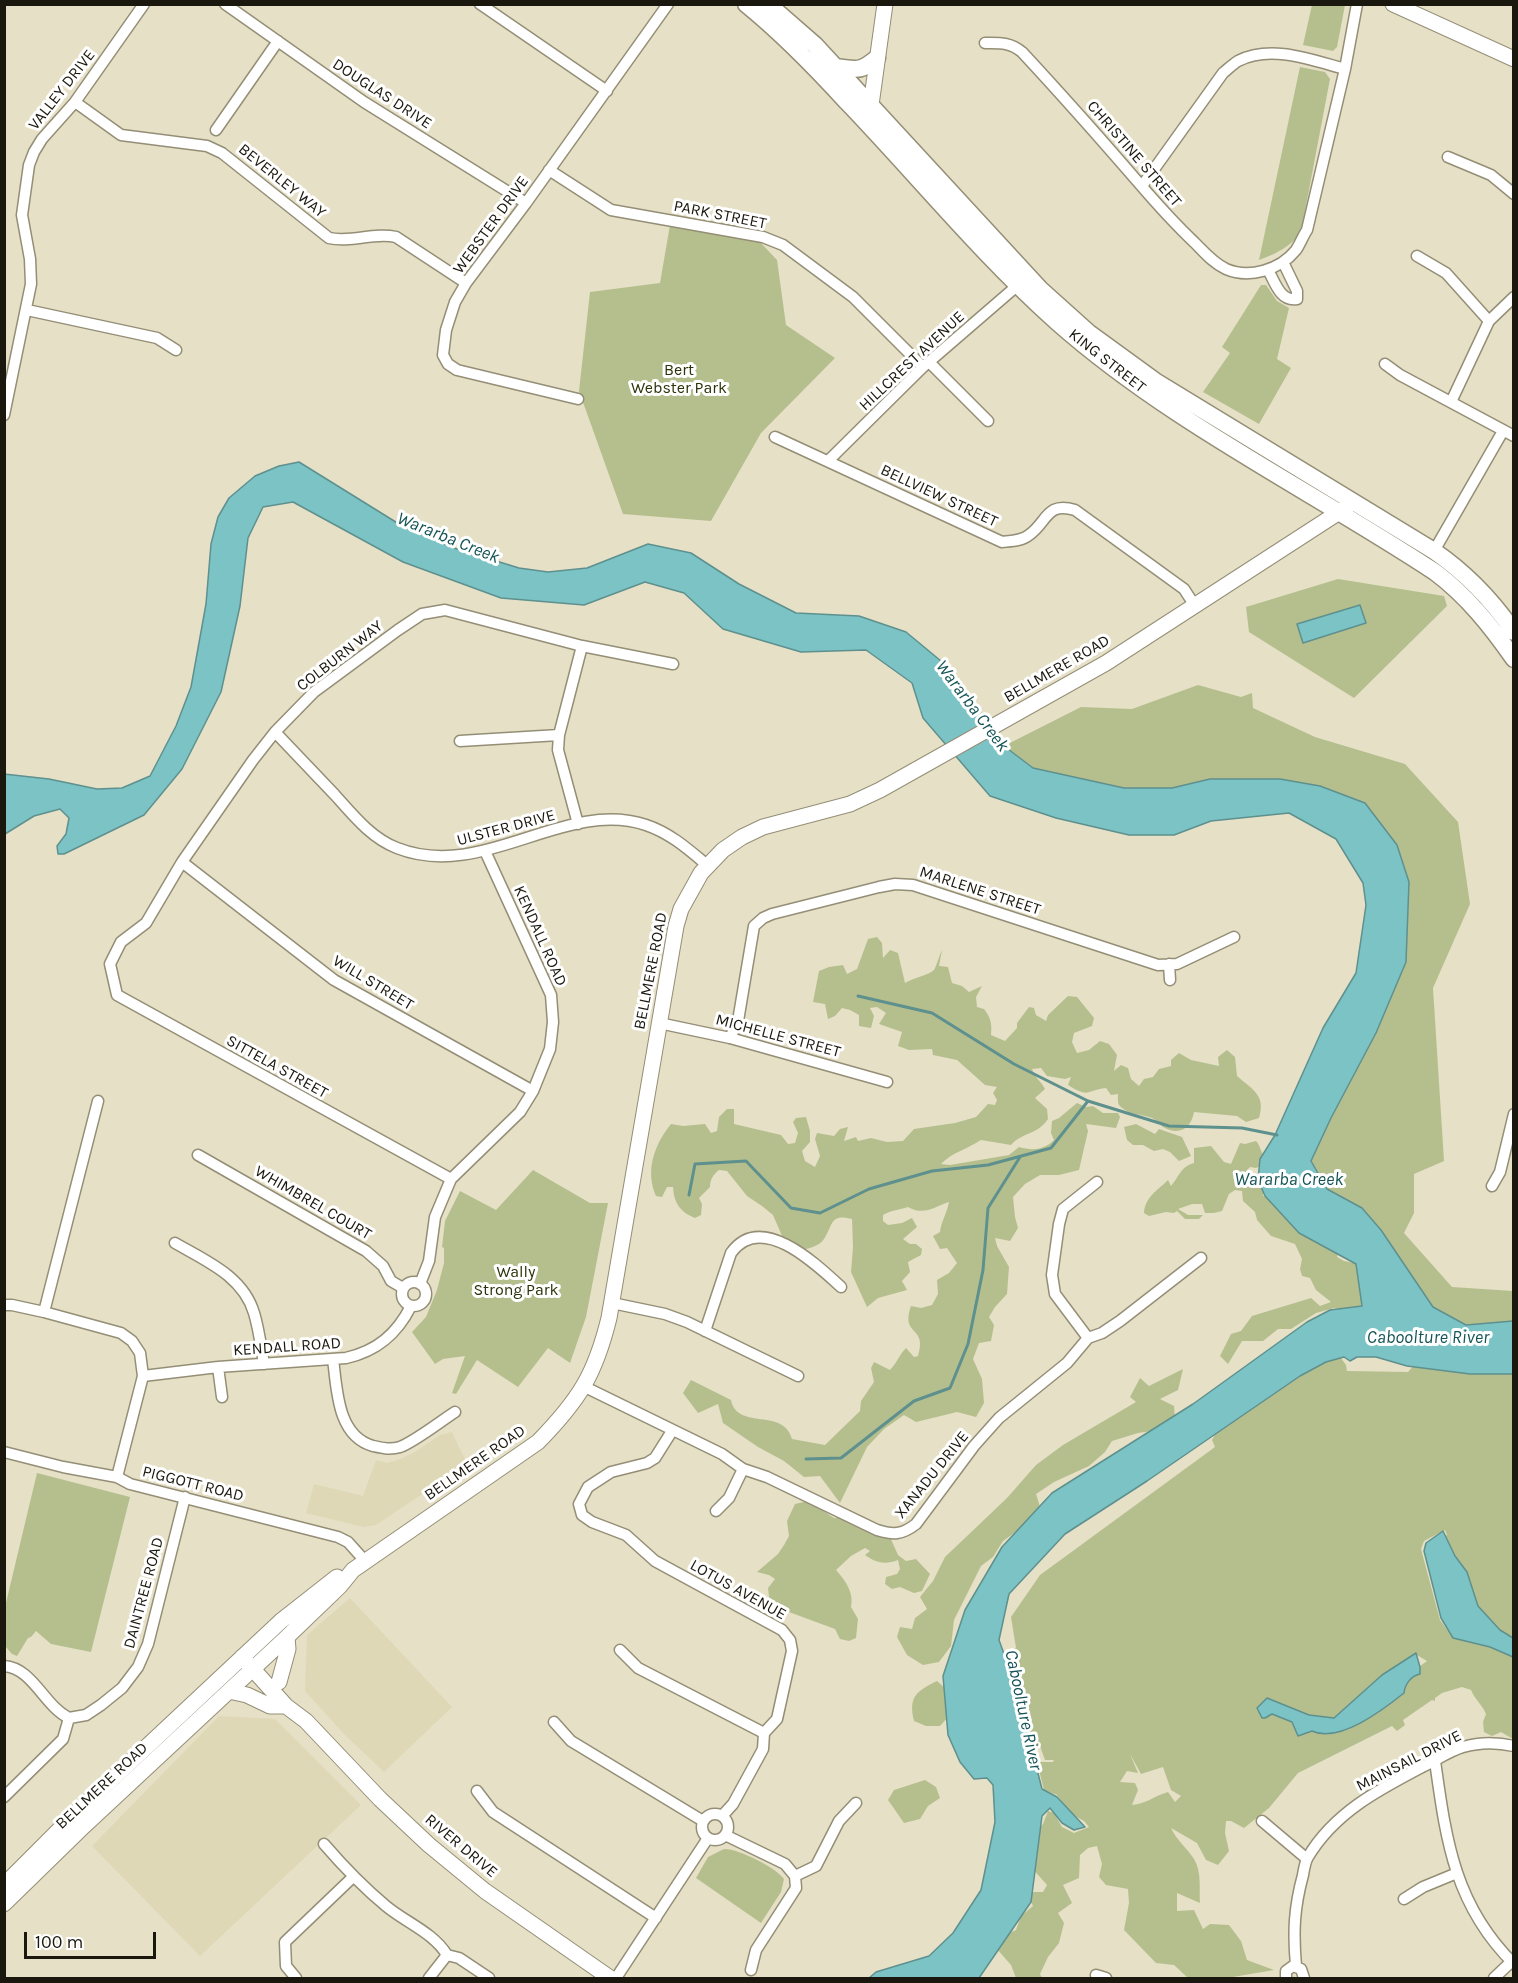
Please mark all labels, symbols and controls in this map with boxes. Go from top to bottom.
street label: VALLEY DRIVE [25,46,99,134]
street label: DOUGLAS DRIVE [329,55,435,133]
street label: CHRISTINE STREET [1083,97,1185,211]
street label: BEVERLEY WAY [234,140,330,222]
street label: WEBSTER DRIVE [449,172,533,278]
street label: PARK STREET [672,197,768,233]
street label: HILLCREST AVENUE [855,307,969,415]
street label: KING STREET [1065,325,1149,397]
park label: Bert Webster Park [631,360,727,398]
street label: BELLVIEW STREET [877,460,1001,532]
water label: Wararba Creek [394,508,502,568]
street label: COLBURN WAY [293,616,387,696]
street label: BELLMERE ROAD [1001,631,1113,707]
water label: Wararba Creek [931,656,1013,756]
street label: ULSTER DRIVE [455,806,557,850]
street label: MARLENE STREET [917,862,1043,920]
street label: KENDALL ROAD [509,883,571,989]
street label: BELLMERE ROAD [630,911,672,1031]
street label: WILL STREET [329,951,417,1015]
street label: MICHELLE STREET [713,1010,843,1062]
street label: SITTELA STREET [223,1031,331,1103]
street label: WHIMBREL COURT [251,1162,375,1244]
water label: Wararba Creek [1235,1169,1343,1191]
park label: Wally Strong Park [473,1262,559,1300]
water label: Caboolture River [1367,1327,1489,1349]
street label: KENDALL ROAD [232,1334,342,1360]
street label: BELLMERE ROAD [421,1421,529,1505]
street label: XANADU DRIVE [891,1427,973,1523]
street label: PIGGOTT ROAD [140,1462,246,1506]
street label: DAINTREE ROAD [120,1535,168,1651]
street label: LOTUS AVENUE [687,1556,789,1624]
water label: Caboolture River [1000,1648,1046,1772]
street label: MAINSAIL DRIVE [1353,1726,1465,1796]
street label: BELLMERE ROAD [52,1738,152,1834]
street label: RIVER DRIVE [421,1810,501,1882]
scale bar [27,1920,159,1958]
text: 100 m [35,1931,83,1953]

